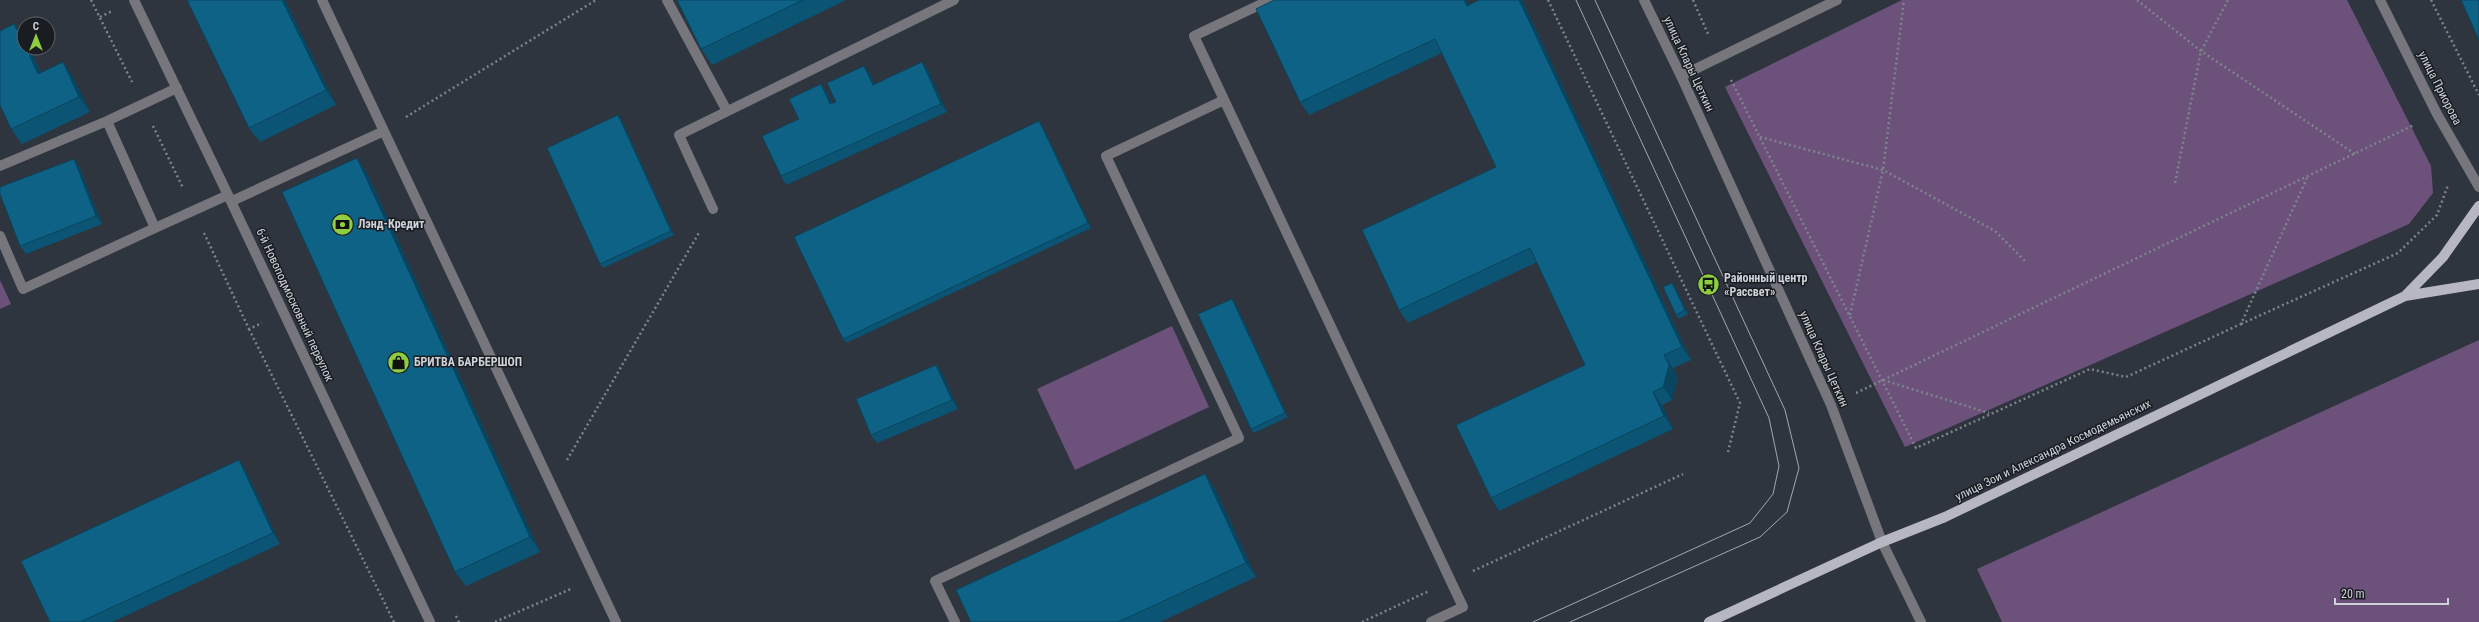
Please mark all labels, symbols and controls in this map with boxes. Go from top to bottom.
street label: улица Клары Цеткин [1661,14,1717,114]
north arrow [16,16,56,56]
text: С [33,20,39,33]
street label: улица Приорова [2415,49,2465,127]
bank icon: Лэнд-Кредит [330,211,356,237]
place label: Лэнд-Кредит [358,217,425,231]
street label: 6-й Новоподмосковный переулок [253,226,337,384]
place label: Районный центр «Рассвет» [1724,271,1808,299]
bus stop icon: Районный центр «Рассвет» [1695,272,1721,298]
street label: улица Клары Цеткин [1797,309,1851,409]
shop icon: БРИТВА БАРБЕРШОП [385,349,411,375]
place label: БРИТВА БАРБЕРШОП [414,355,522,369]
street label: улица Зои и Александра Космодемьянских [1953,396,2153,504]
scale bar [2335,580,2448,606]
text: 20 m [2341,587,2365,601]

